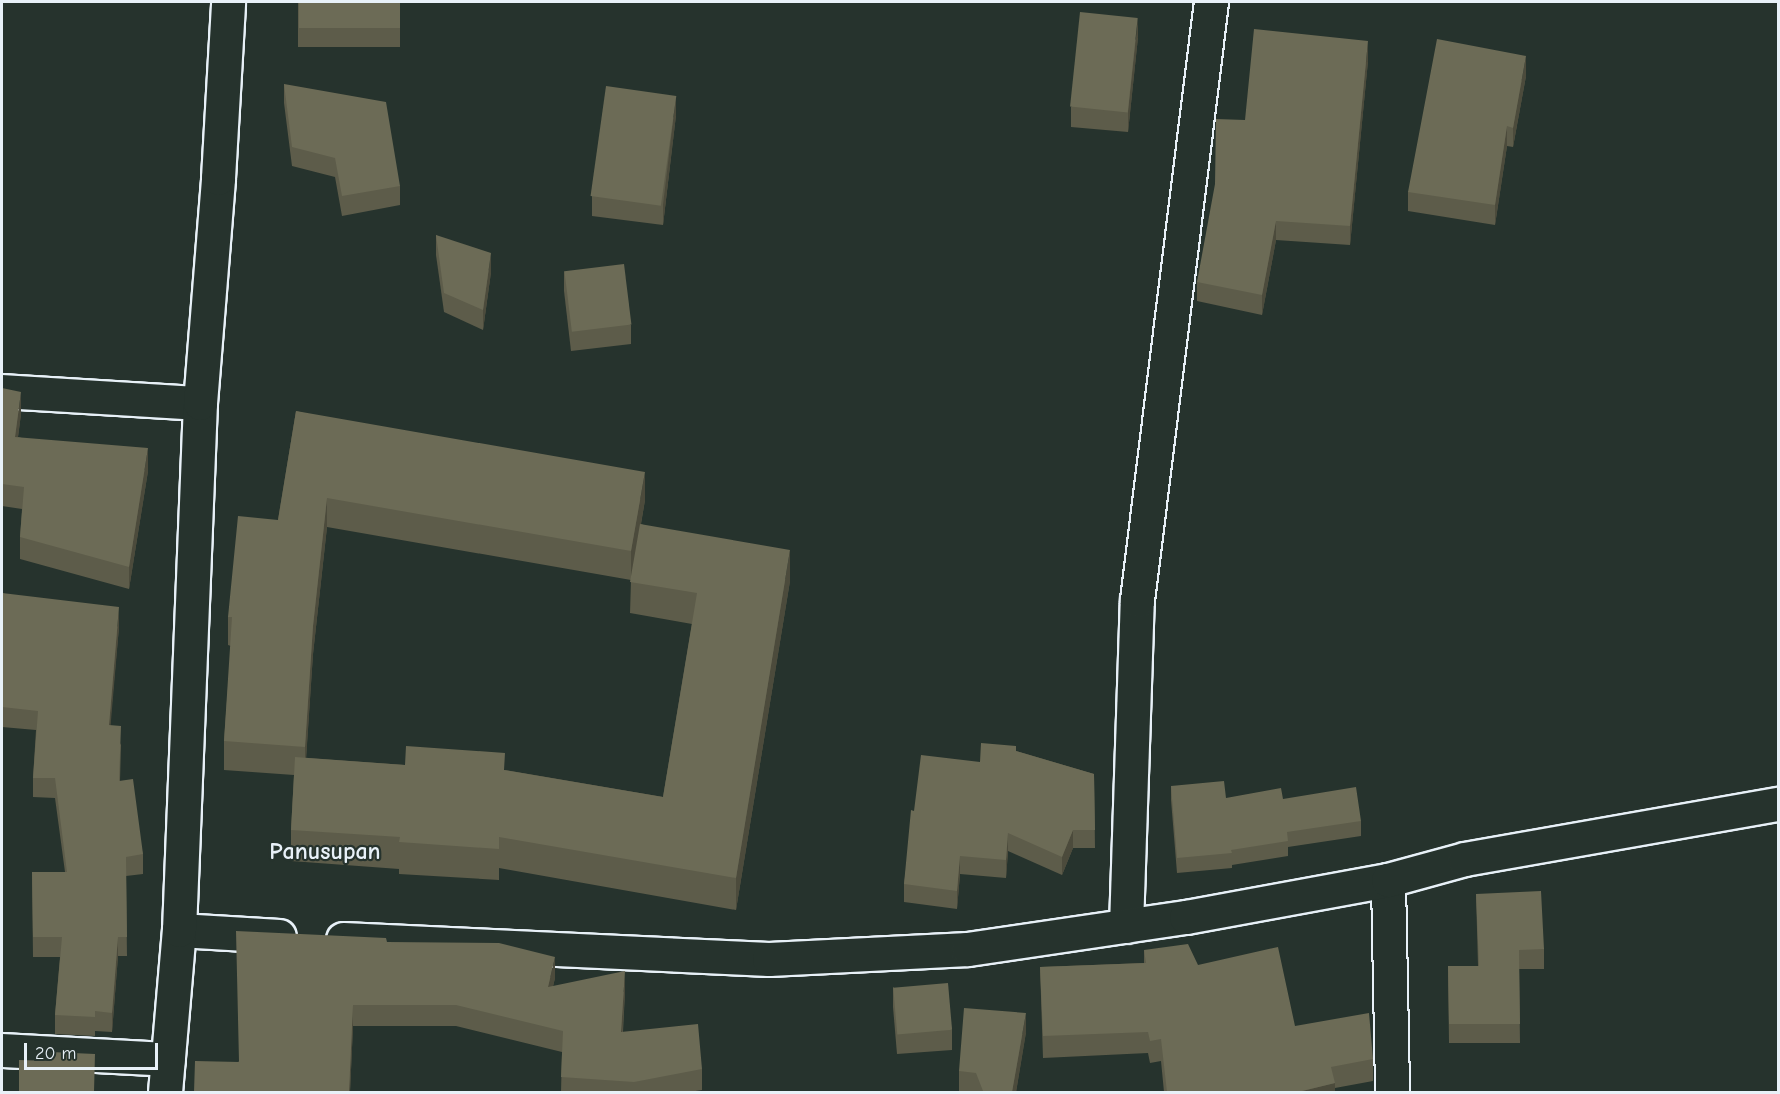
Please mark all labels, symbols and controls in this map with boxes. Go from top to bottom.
district label: Panusupan [269,838,381,866]
scale bar [27,1031,160,1069]
text: 20 m [35,1043,76,1064]

